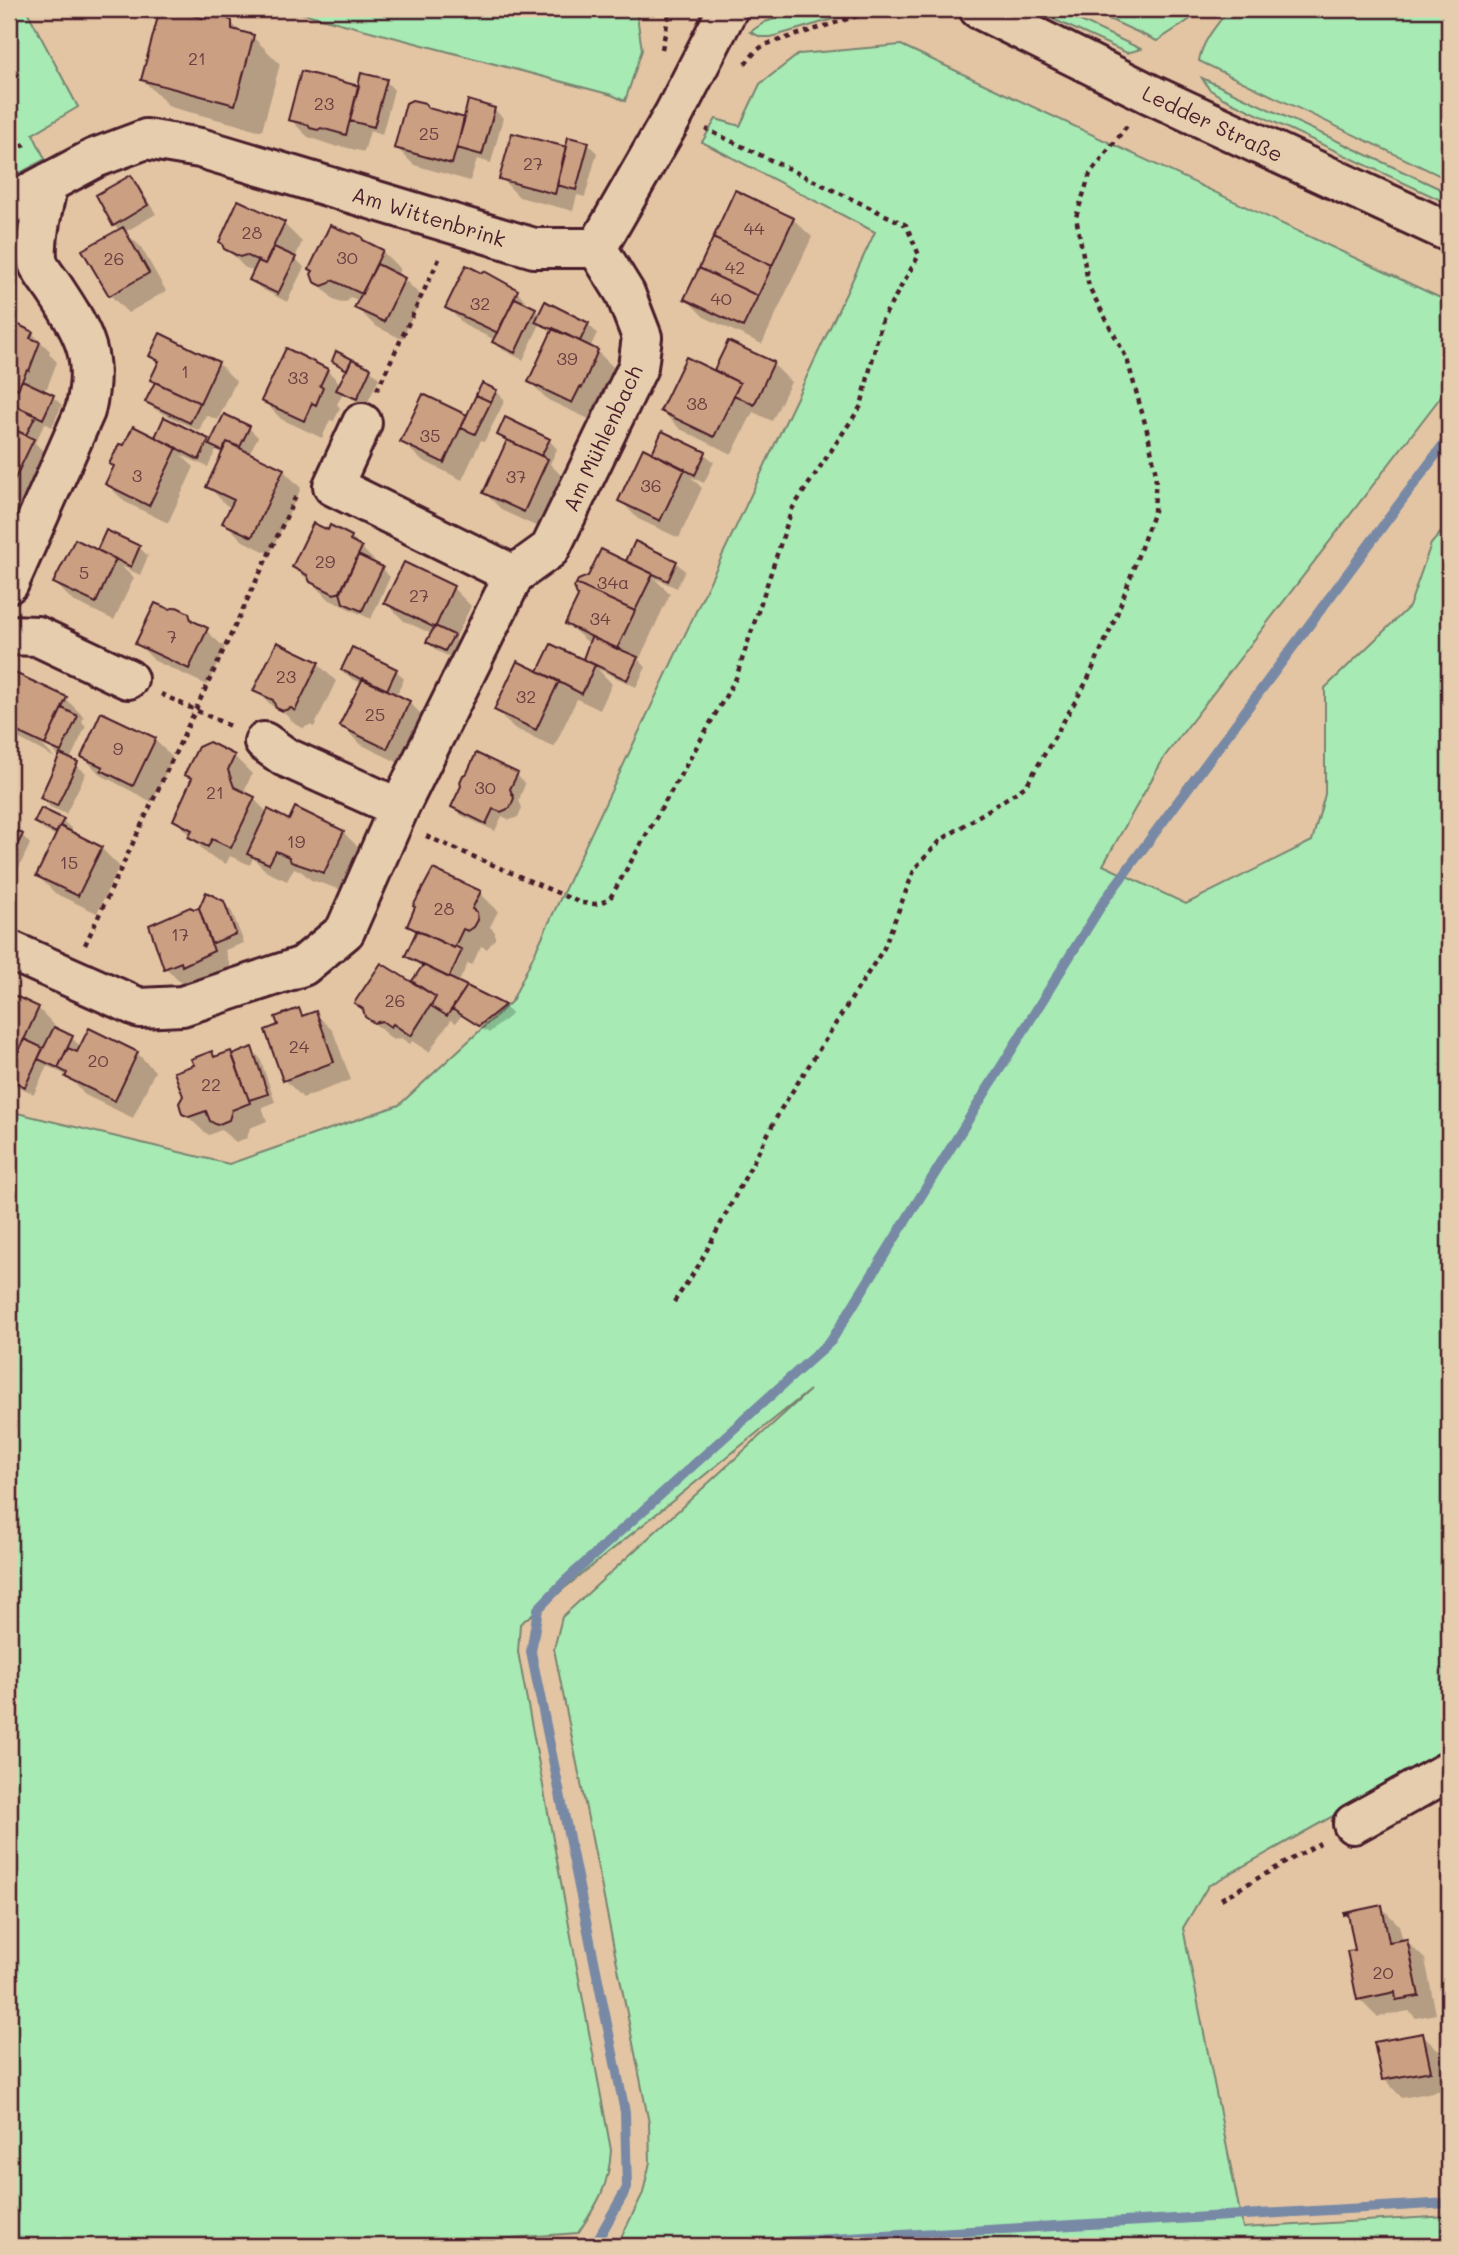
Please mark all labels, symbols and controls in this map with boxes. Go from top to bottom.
house number: 21 [188,46,206,70]
street label: Ledder Straße [1138,79,1288,167]
house number: 23 [314,91,334,115]
house number: 25 [419,121,439,145]
house number: 27 [523,151,543,175]
street label: Am Wittenbrink [349,180,509,252]
house number: 44 [743,216,765,240]
house number: 28 [242,220,263,244]
house number: 30 [336,245,358,269]
house number: 26 [104,246,124,270]
house number: 42 [725,255,745,279]
house number: 40 [710,286,732,310]
house number: 32 [470,291,490,315]
house number: 39 [556,346,578,370]
house number: 1 [181,359,189,383]
street label: Am Mühlenbach [556,360,648,516]
house number: 33 [287,365,309,389]
house number: 38 [686,391,708,415]
house number: 35 [419,423,441,447]
house number: 3 [132,463,142,487]
house number: 37 [506,464,526,488]
house number: 36 [640,473,662,497]
house number: 29 [315,549,336,573]
house number: 5 [79,560,89,584]
house number: 34a [597,570,629,594]
house number: 27 [409,583,429,607]
house number: 34 [589,606,611,630]
house number: 7 [167,624,177,648]
house number: 23 [276,664,296,688]
house number: 32 [516,684,536,708]
house number: 25 [365,702,385,726]
house number: 9 [113,736,124,760]
house number: 30 [474,775,496,799]
house number: 21 [206,780,224,804]
house number: 19 [287,829,306,853]
house number: 15 [60,850,78,874]
house number: 28 [434,896,455,920]
house number: 17 [171,922,189,946]
house number: 26 [385,988,405,1012]
house number: 24 [289,1034,310,1058]
house number: 20 [87,1048,109,1072]
house number: 22 [201,1072,221,1096]
house number: 20 [1372,1960,1394,1984]

